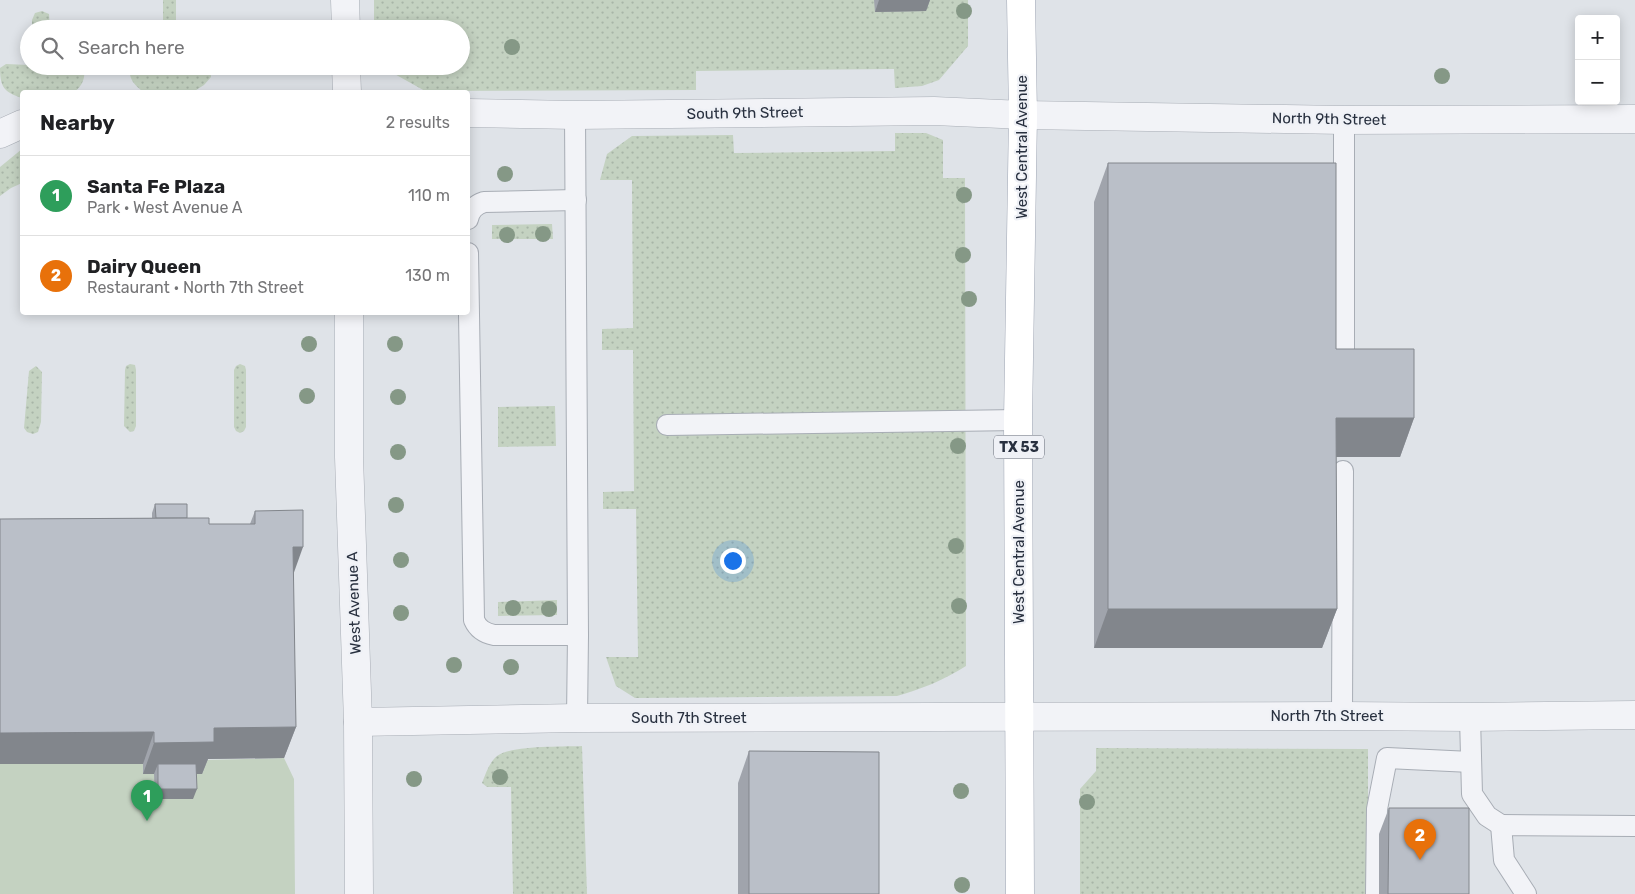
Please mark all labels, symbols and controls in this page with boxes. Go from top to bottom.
map controls [1575,15,1620,105]
button: + [1575,15,1620,60]
search box [20,20,470,75]
icon: search [38,34,66,62]
text: Search here [78,36,185,59]
button: − [1575,60,1620,105]
street label: West Central Avenue [1013,75,1031,219]
street label: South 9th Street [687,103,804,123]
street label: North 9th Street [1272,109,1386,129]
text: Nearby [40,110,115,135]
text: 2 results [386,113,450,132]
text: Santa Fe Plaza [87,175,225,198]
text: 1 [52,186,60,205]
text: 110 m [408,186,450,205]
text: Park · West Avenue A [87,198,243,217]
text: Dairy Queen [87,255,201,278]
text: 2 [51,266,61,285]
text: 130 m [405,266,450,285]
text: Restaurant · North 7th Street [87,278,304,297]
road number: TX 53 [994,436,1044,458]
street label: West Central Avenue [1010,480,1028,624]
your location [720,548,746,574]
street label: West Avenue A [343,551,365,655]
street label: North 7th Street [1270,707,1384,725]
street label: South 7th Street [631,709,747,727]
pin: 1 [131,780,163,821]
pin: 2 [1404,819,1436,860]

